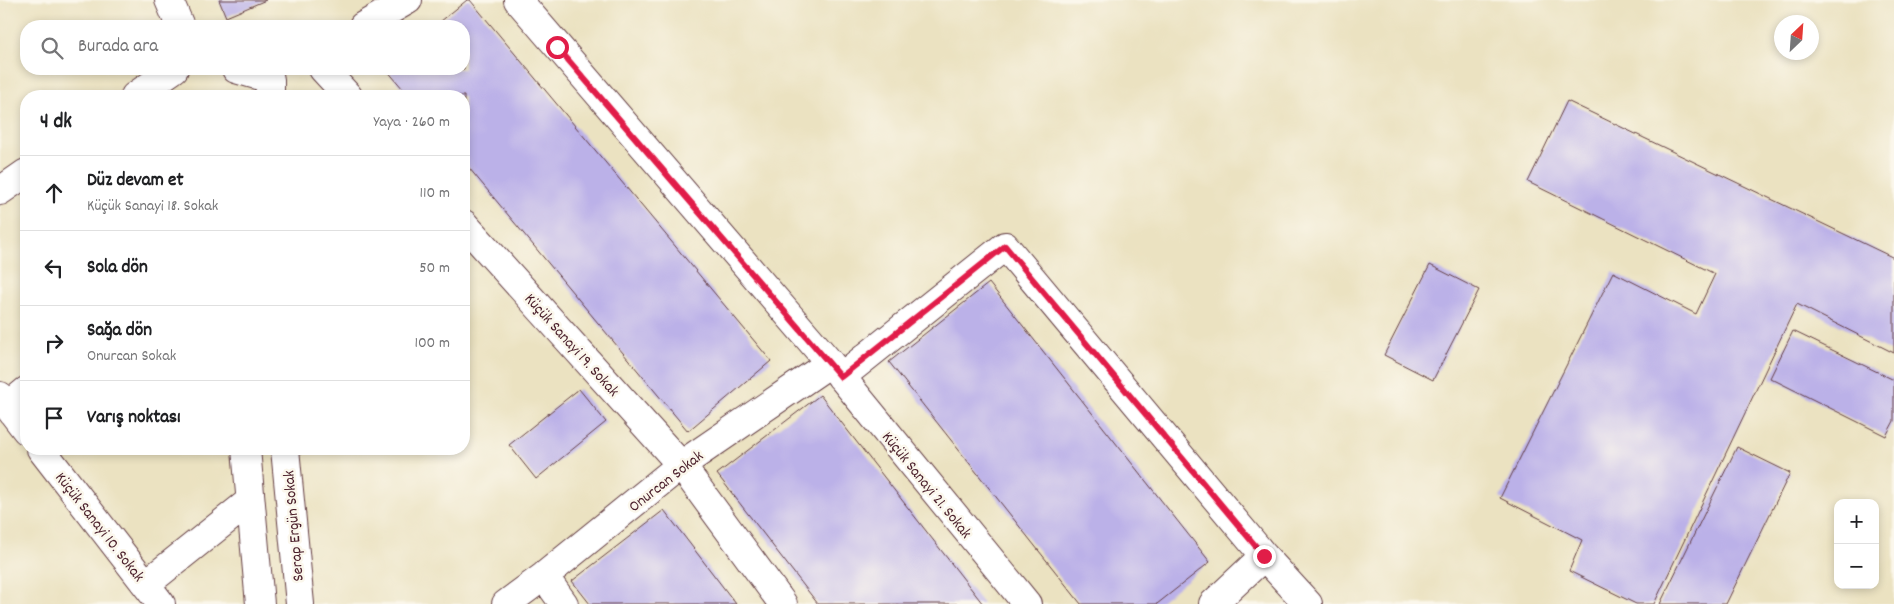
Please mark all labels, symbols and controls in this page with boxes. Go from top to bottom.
north arrow [1774,15,1819,60]
search box [20,20,470,75]
icon: search [38,34,66,62]
text: Burada ara [78,34,158,61]
route start [546,36,569,59]
text: 4 dk [40,108,72,138]
text: Yaya · 260 m [373,111,450,134]
text: Düz devam et [87,168,183,195]
icon: ahead [40,179,68,207]
text: 110 m [420,182,450,205]
text: Küçük Sanayi 18. Sokak [87,195,218,218]
icon: left [40,254,68,282]
text: Sola dön [87,255,148,282]
text: 50 m [419,257,450,280]
street label: Küçük Sanayi 19. Sokak [518,289,624,403]
text: Sağa dön [87,318,152,345]
icon: right [40,329,68,357]
text: 100 m [414,332,450,355]
text: Onurcan Sokak [87,345,176,368]
icon: arrive [40,404,68,432]
text: Varış noktası [87,405,181,432]
street label: Küçük Sanayi 21. Sokak [876,427,977,544]
street label: Onurcan Sokak [624,445,709,518]
street label: Küçük Sanayi 10. Sokak [49,468,149,587]
street label: Serap Ergün Sokak [278,469,311,582]
map controls [1834,499,1879,589]
button: + [1834,499,1879,544]
button: − [1834,544,1879,589]
route end [1253,545,1276,568]

